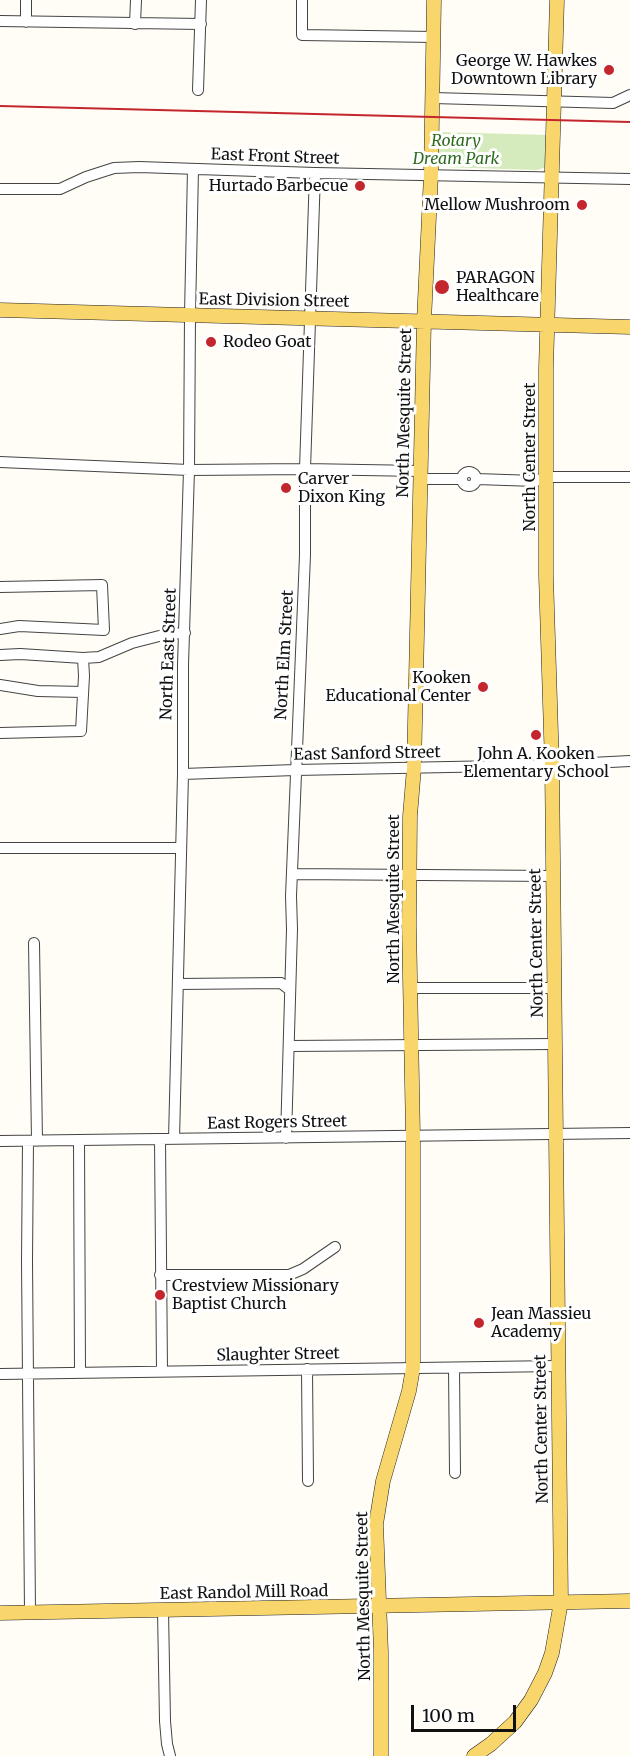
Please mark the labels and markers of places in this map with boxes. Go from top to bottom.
place label: George W. Hawkes Downtown Library [451,51,597,89]
marker: George W. Hawkes Downtown Library [602,63,616,77]
place label: Hurtado Barbecue [209,176,348,196]
marker: Hurtado Barbecue [353,179,367,193]
place label: Mellow Mushroom [424,195,570,215]
marker: Mellow Mushroom [575,198,589,212]
place label: PARAGON Healthcare [456,268,539,306]
marker: PARAGON Healthcare [433,278,451,296]
place label: Rodeo Goat [223,332,311,352]
marker: Rodeo Goat [204,335,218,349]
place label: Carver Dixon King [298,469,385,507]
marker: Carver Dixon King [279,481,293,495]
place label: Kooken Educational Center [325,668,471,706]
marker: Kooken Educational Center [476,680,490,694]
marker: John A. Kooken Elementary School [529,728,543,742]
place label: John A. Kooken Elementary School [463,744,609,782]
place label: Crestview Missionary Baptist Church [172,1276,339,1314]
marker: Crestview Missionary Baptist Church [153,1288,167,1302]
place label: Jean Massieu Academy [491,1304,591,1342]
marker: Jean Massieu Academy [472,1316,486,1330]

